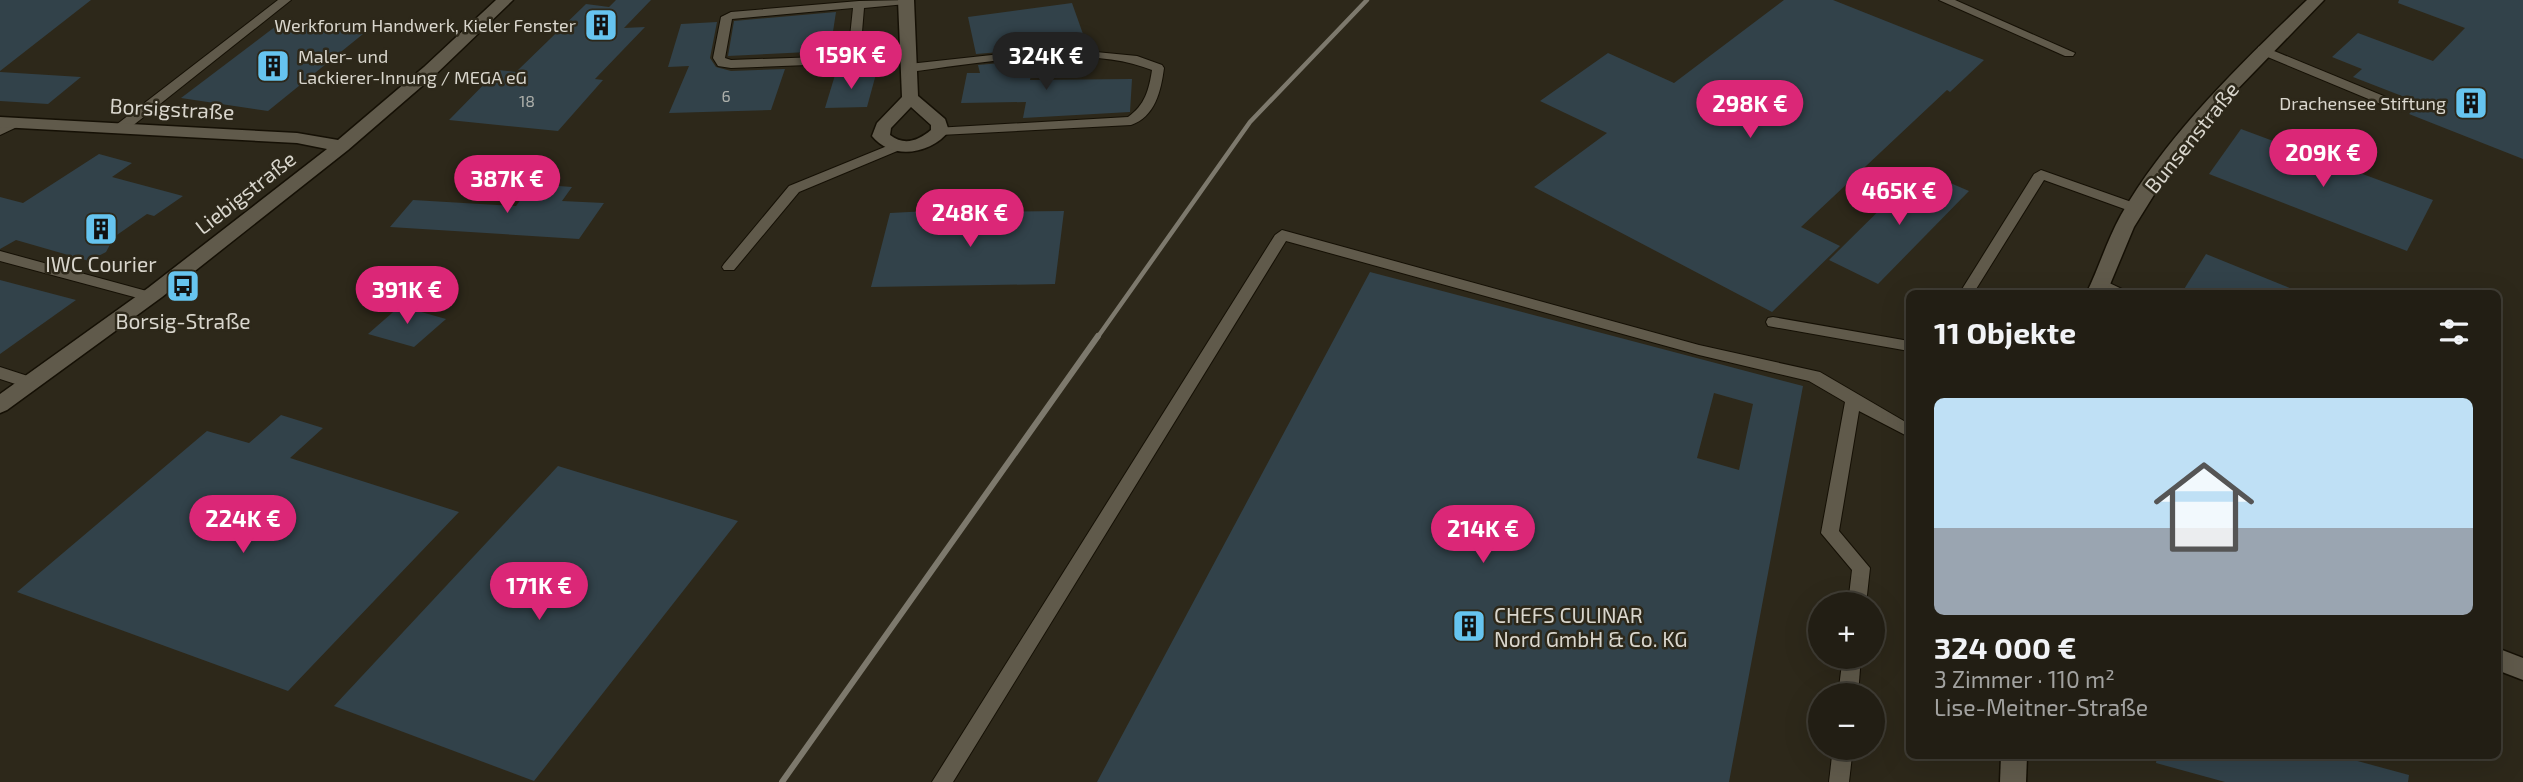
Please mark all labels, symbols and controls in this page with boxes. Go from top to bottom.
building icon: Werkforum Handwerk, Kieler Fenster [582,6,620,44]
place label: Werkforum Handwerk, Kieler Fenster [274,14,576,36]
pin: 159K € [794,32,908,91]
pin: 324K € [989,32,1103,92]
text: 159K € [816,40,886,68]
text: 324K € [1008,41,1084,69]
place label: Maler- und Lackierer-Innung / MEGA eG [298,45,527,88]
building icon: Maler- und Lackierer-Innung / MEGA eG [254,47,292,85]
street label: Bunsenstraße [2139,77,2243,197]
pin: 298K € [1693,80,1807,140]
building icon: Drachensee Stiftung [2452,84,2490,122]
house number: 6 [721,86,731,105]
text: 298K € [1712,89,1788,117]
house number: 18 [519,91,535,110]
street label: Borsigstraße [109,92,235,124]
place label: Drachensee Stiftung [2279,92,2446,114]
pin: 209K € [2266,130,2380,189]
text: 209K € [2285,138,2361,166]
street label: Liebigstraße [190,145,300,239]
pin: 387K € [450,156,564,215]
text: 387K € [470,164,544,192]
pin: 465K € [1842,168,1956,227]
text: 465K € [1861,176,1937,204]
pin: 248K € [913,190,1027,249]
text: 248K € [932,198,1008,226]
building icon: IWC Courier [82,210,120,248]
place label: IWC Courier [45,251,157,276]
pin: 391K € [350,266,464,326]
bus stop icon: Borsig-Straße [164,267,202,305]
text: 391K € [372,275,442,303]
place label: Borsig-Straße [115,308,251,333]
icon: filters [2435,313,2473,351]
text: 11 Objekte [1934,314,2076,350]
icon: home [2141,444,2267,570]
pin: 224K € [186,496,300,555]
text: 224K € [205,504,281,532]
pin: 214K € [1426,505,1540,565]
text: 214K € [1447,514,1519,542]
pin: 171K € [482,562,596,622]
text: 171K € [506,571,572,599]
map controls [1808,592,1885,760]
button: + [1808,592,1885,669]
place label: CHEFS CULINAR Nord GmbH & Co. KG [1494,602,1687,651]
building icon: CHEFS CULINAR Nord GmbH & Co. KG [1450,607,1488,645]
text: 324 000 € [1934,629,2077,665]
text: 3 Zimmer · 110 m² [1934,665,2115,693]
button: − [1808,683,1885,760]
text: Lise-Meitner-Straße [1934,693,2148,721]

